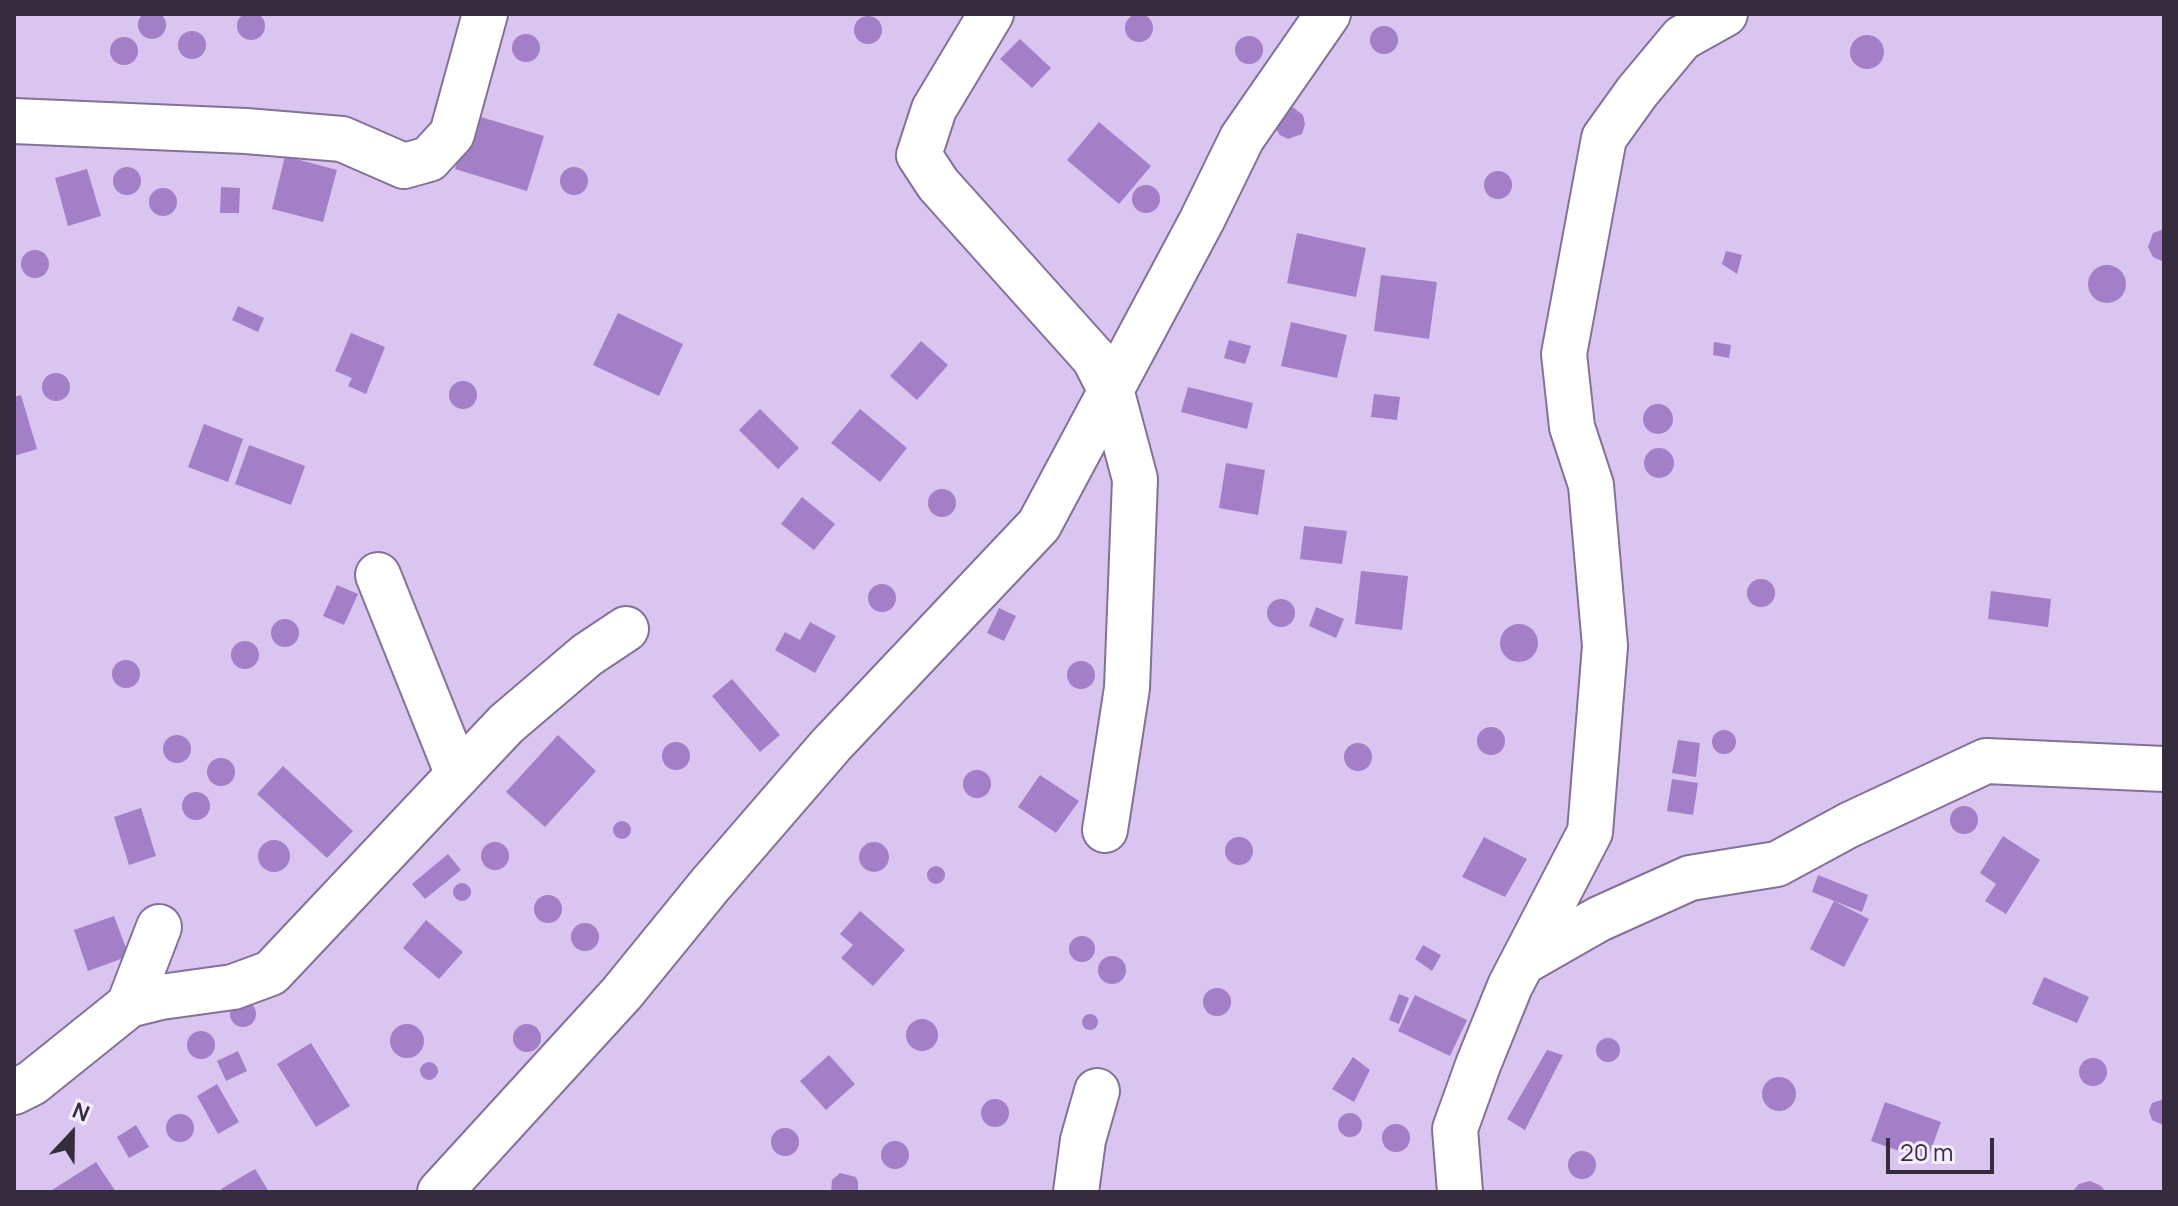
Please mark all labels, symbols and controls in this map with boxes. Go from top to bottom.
north arrow [32,1094,112,1174]
text: N [68,1095,94,1129]
scale bar [1890,1122,1998,1172]
text: 20 m [1900,1135,1953,1168]

